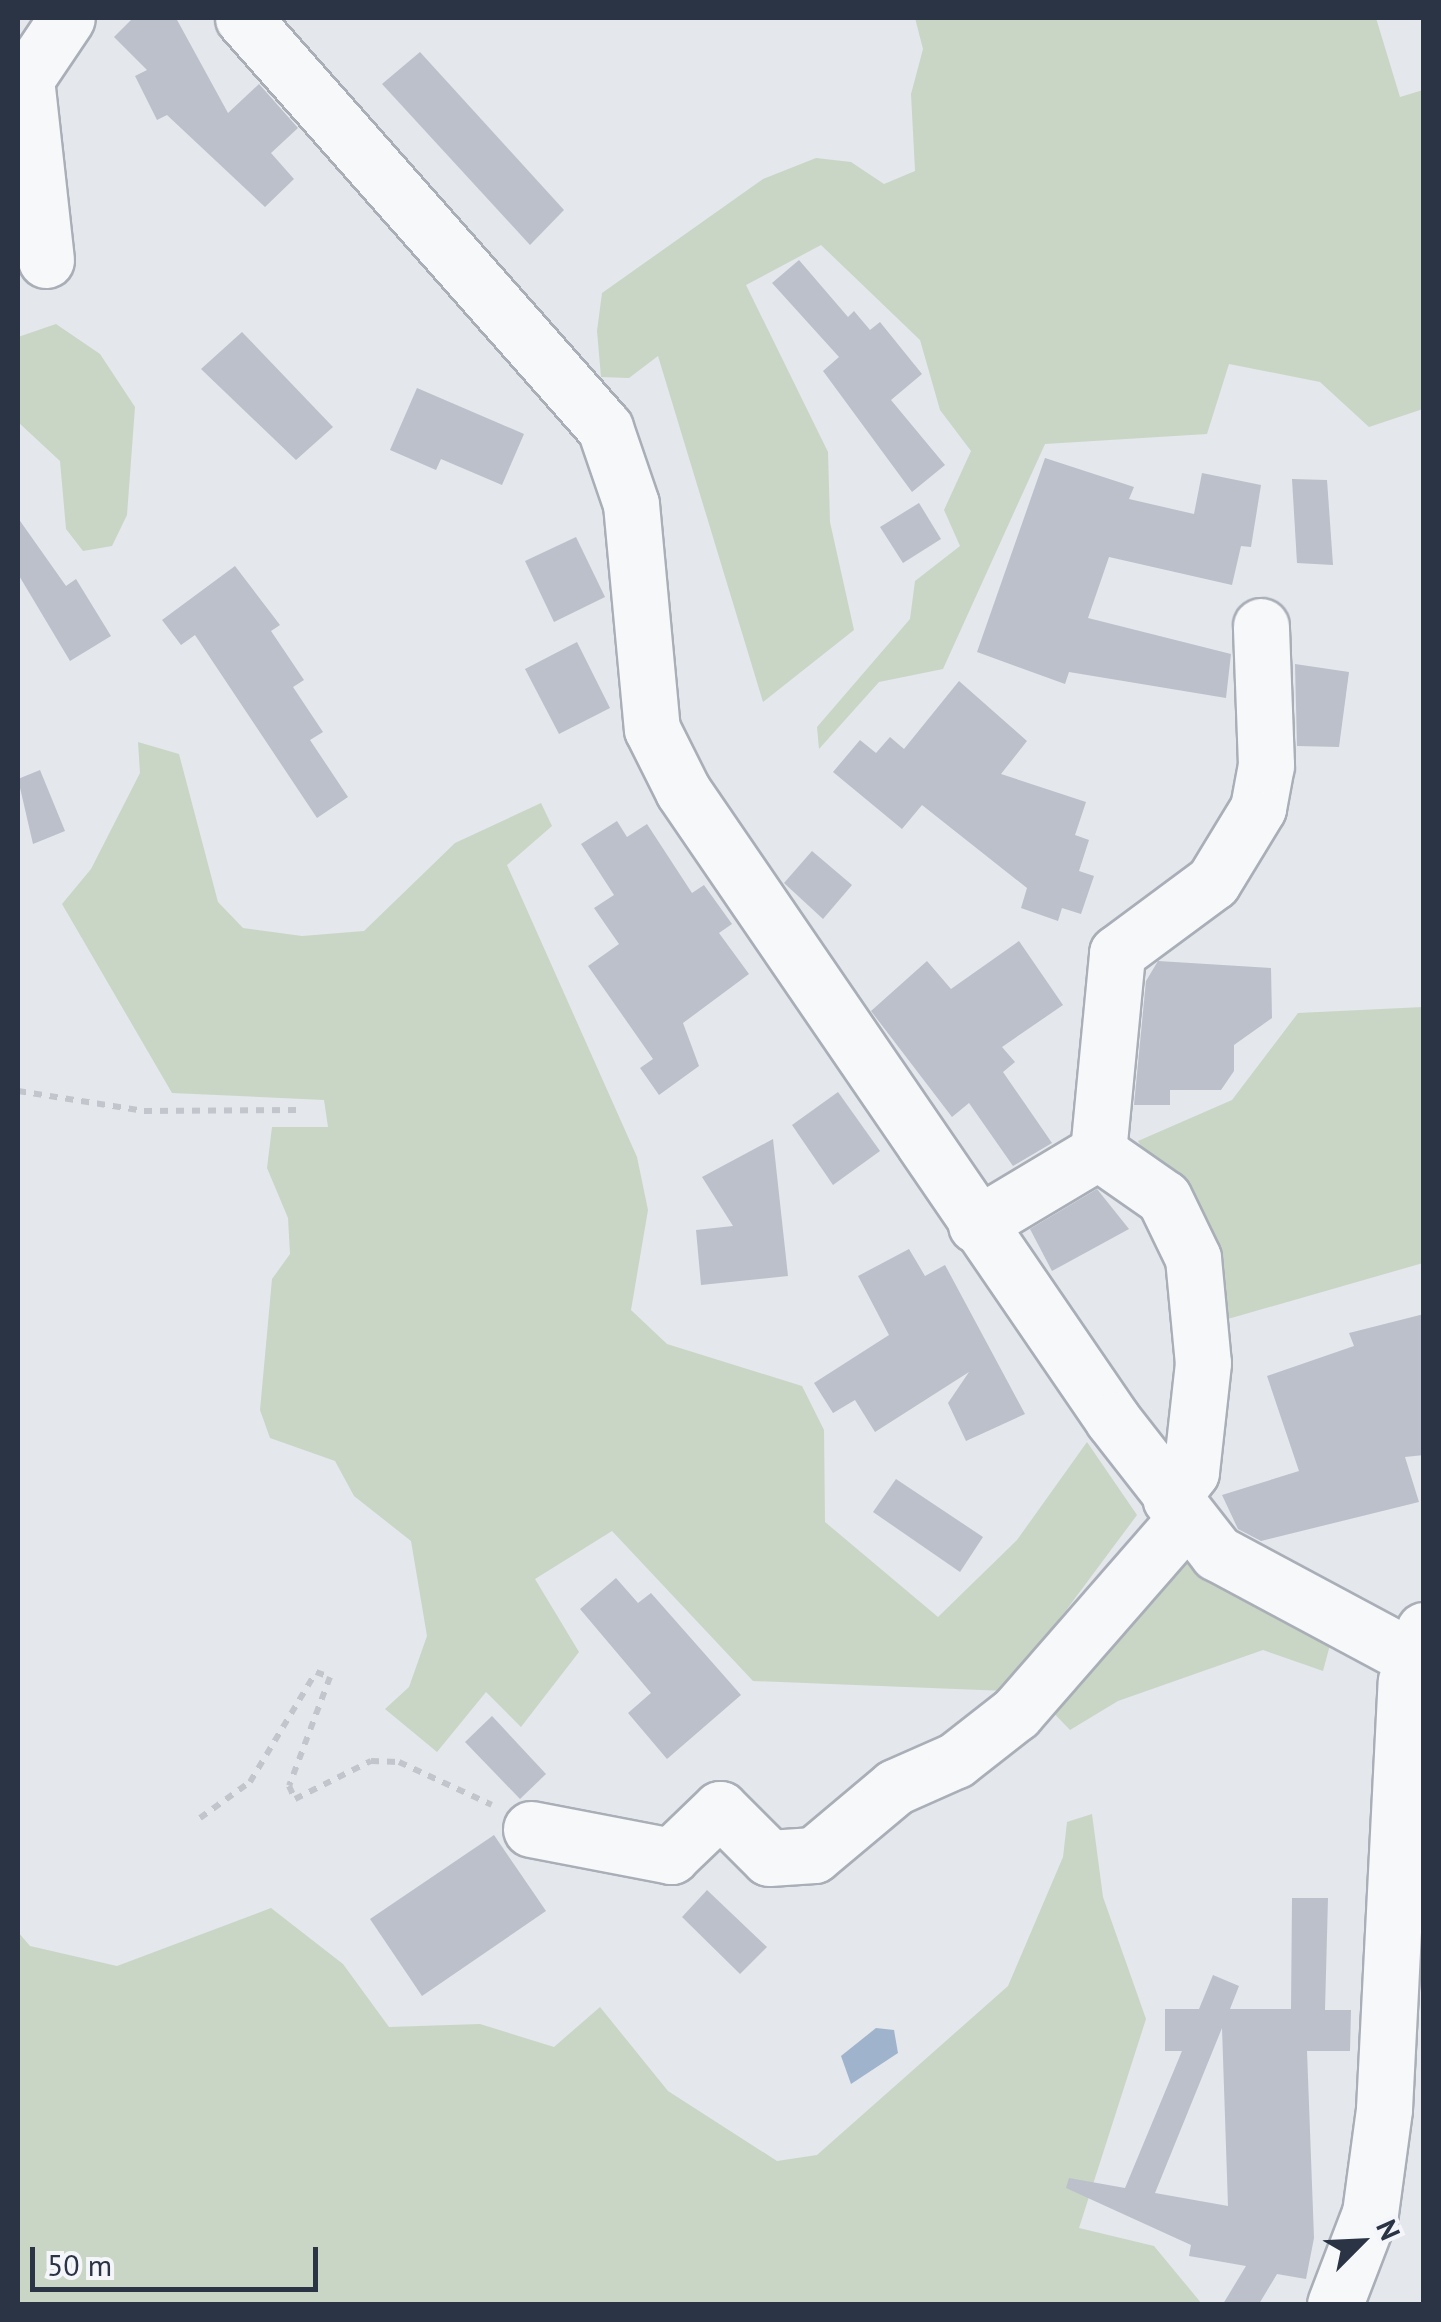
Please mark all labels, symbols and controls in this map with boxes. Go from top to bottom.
north arrow [1311,2192,1411,2292]
text: N [1368,2214,1410,2246]
scale bar [35,2227,322,2289]
text: 50 m [47,2245,112,2284]

